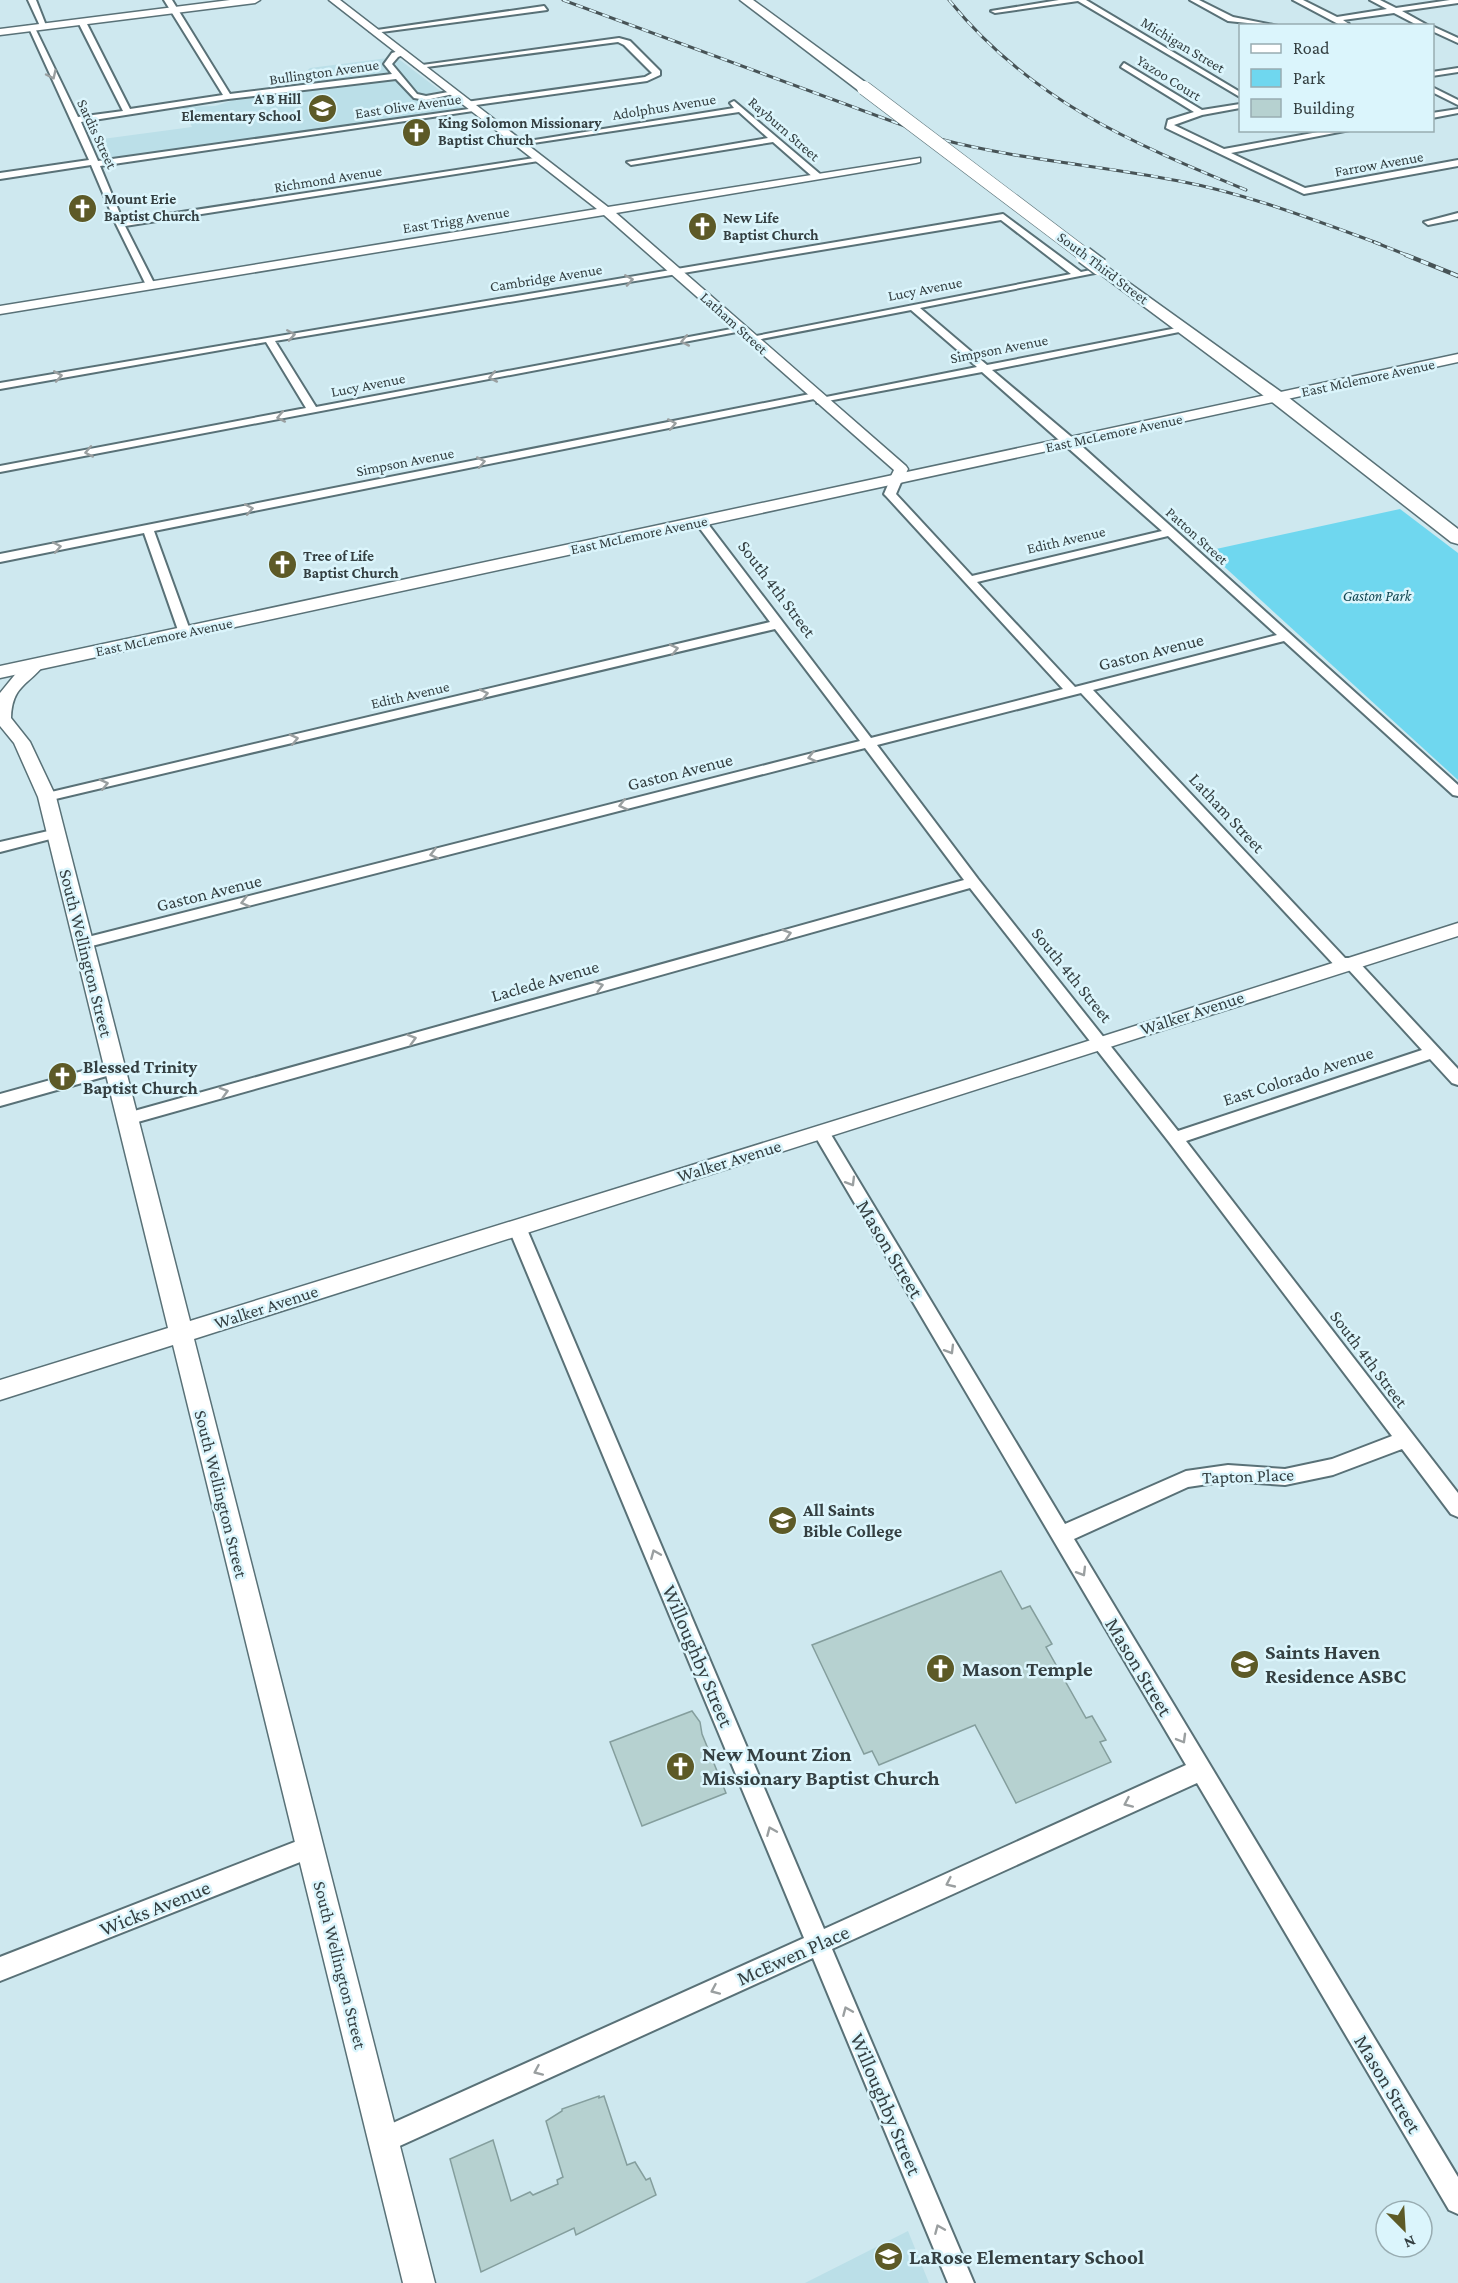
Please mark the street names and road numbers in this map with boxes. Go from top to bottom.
street label: Michigan Street [1138,14,1229,78]
street label: Yazoo Court [1134,52,1205,105]
street label: Bullington Avenue [268,56,380,89]
street label: East Olive Avenue [354,91,463,121]
street label: Adolphus Avenue [611,91,717,124]
street label: Rayburn Street [745,94,824,166]
street label: Sardis Street [74,97,120,172]
street label: Farrow Avenue [1333,148,1425,180]
street label: Richmond Avenue [273,163,383,195]
street label: East Trigg Avenue [402,204,511,237]
street label: South Third Street [1055,229,1152,308]
street label: Cambridge Avenue [489,261,604,296]
street label: Lucy Avenue [886,274,964,305]
street label: Latham Street [697,289,771,358]
street label: Simpson Avenue [949,332,1050,367]
street label: East Mclemore Avenue [1300,356,1437,400]
street label: Lucy Avenue [329,370,407,401]
street label: East McLemore Avenue [1044,411,1184,455]
street label: Simpson Avenue [355,445,456,480]
street label: Patton Street [1163,504,1232,569]
street label: East McLemore Avenue [569,513,709,557]
street label: Edith Avenue [1025,523,1107,557]
street label: South 4th Street [734,537,821,642]
street label: East McLemore Avenue [94,615,234,659]
street label: Gaston Avenue [1096,629,1206,675]
street label: Edith Avenue [369,678,451,712]
street label: Gaston Avenue [625,749,735,795]
street label: Latham Street [1185,769,1270,858]
street label: South Wellington Street [55,867,117,1040]
street label: Gaston Avenue [154,870,264,916]
street label: South 4th Street [1028,924,1117,1027]
street label: Laclede Avenue [489,956,601,1006]
street label: Walker Avenue [1138,987,1247,1039]
street label: East Colorado Avenue [1220,1042,1376,1110]
street label: Walker Avenue [674,1136,784,1186]
street label: Mason Street [851,1196,929,1303]
street label: Walker Avenue [212,1281,321,1333]
street label: South 4th Street [1326,1307,1413,1412]
street label: South Wellington Street [190,1408,252,1581]
street label: Tapton Place [1202,1464,1294,1488]
street label: Willoughby Street [657,1581,739,1732]
street label: Mason Street [1100,1614,1178,1721]
street label: Wicks Avenue [96,1875,214,1941]
street label: South Wellington Street [309,1879,371,2052]
street label: McEwen Place [733,1920,853,1990]
street label: Willoughby Street [845,2029,927,2180]
street label: Mason Street [1349,2031,1427,2138]

